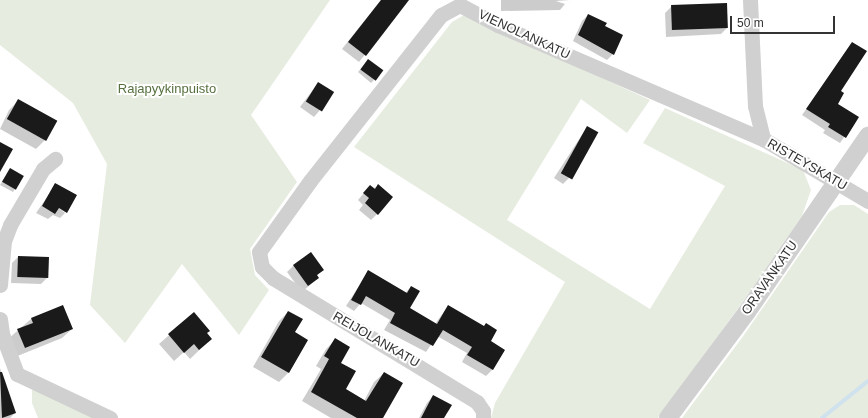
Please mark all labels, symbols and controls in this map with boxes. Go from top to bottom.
street label: VIENOLANKATU [476,7,572,63]
scale bar [732,8,837,34]
text: 50 m [737,16,764,30]
park label: Rajapyykinpuisto [118,81,216,97]
street label: RISTEYSKATU [764,136,850,194]
street label: ORAVANKATU [739,238,801,318]
street label: REIJOLANKATU [330,309,422,371]

